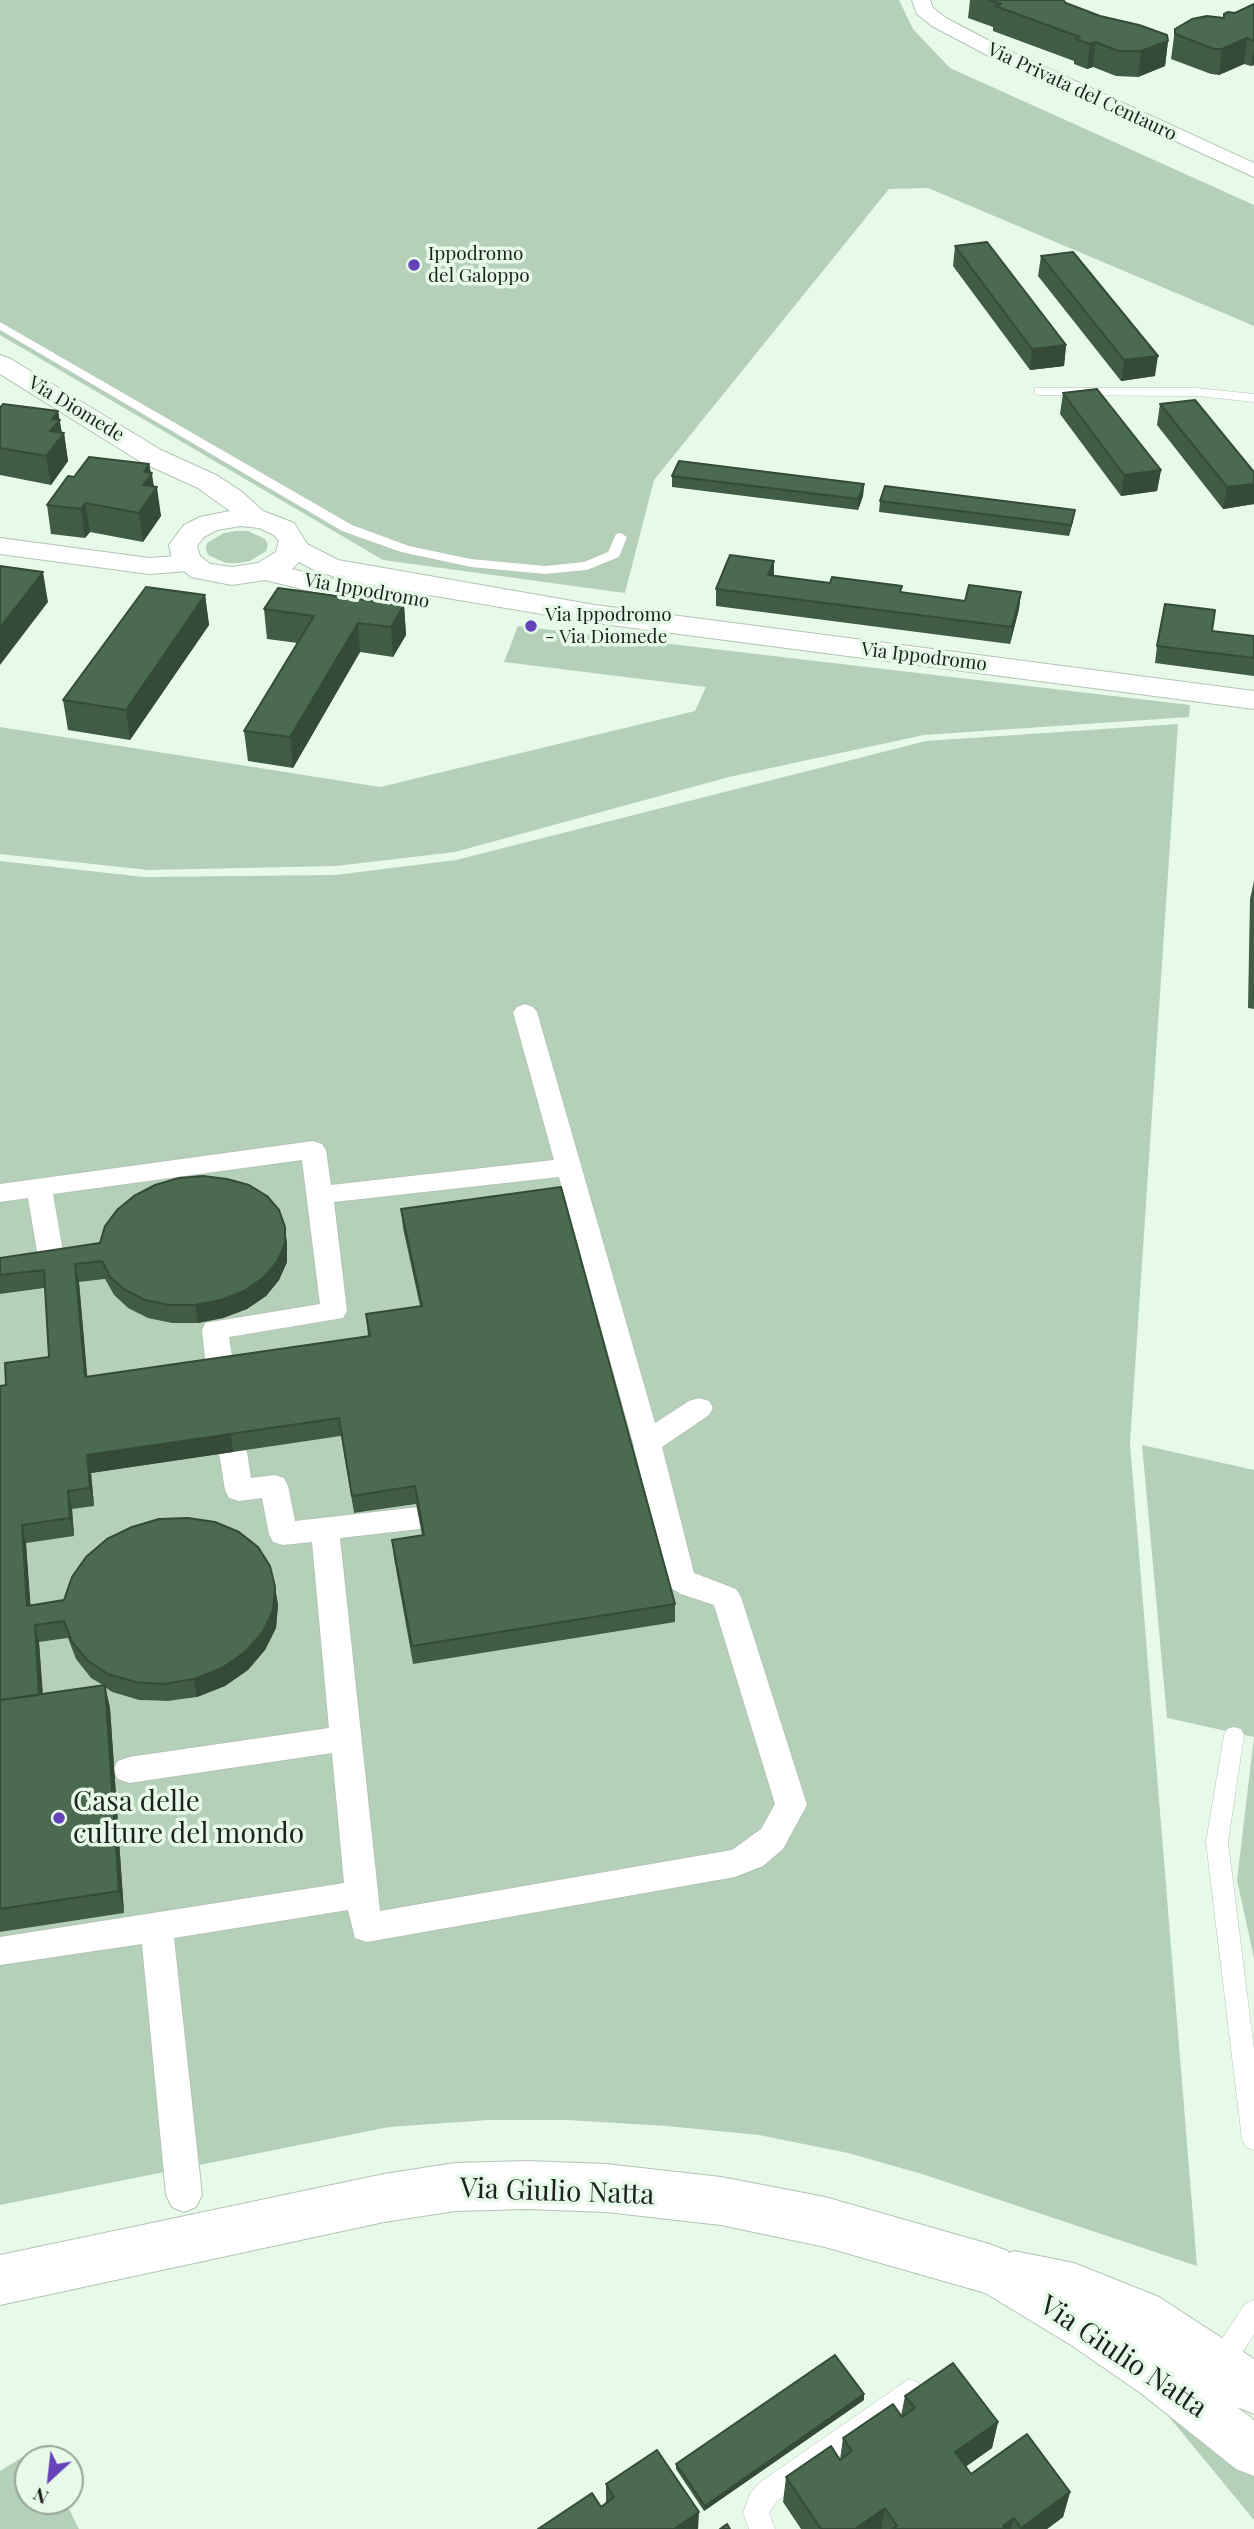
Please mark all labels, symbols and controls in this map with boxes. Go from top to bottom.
street label: Via Privata del Centauro [984,38,1180,146]
place label: Ippodromo del Galoppo [428,243,530,287]
marker: Ippodromo del Galoppo [406,257,422,273]
street label: Via Diomede [24,371,128,447]
street label: Via Ippodromo [303,569,431,613]
place label: Via Ippodromo - Via Diomede [545,604,672,648]
marker: Via Ippodromo - Via Diomede [523,618,539,634]
street label: Via Ippodromo [860,638,988,676]
place label: Casa delle culture del mondo [73,1785,304,1851]
marker: Casa delle culture del mondo [51,1810,67,1826]
street label: Via Giulio Natta [459,2172,655,2212]
street label: Via Giulio Natta [1033,2289,1213,2425]
north arrow [14,2445,84,2515]
text: N [28,2482,52,2512]

